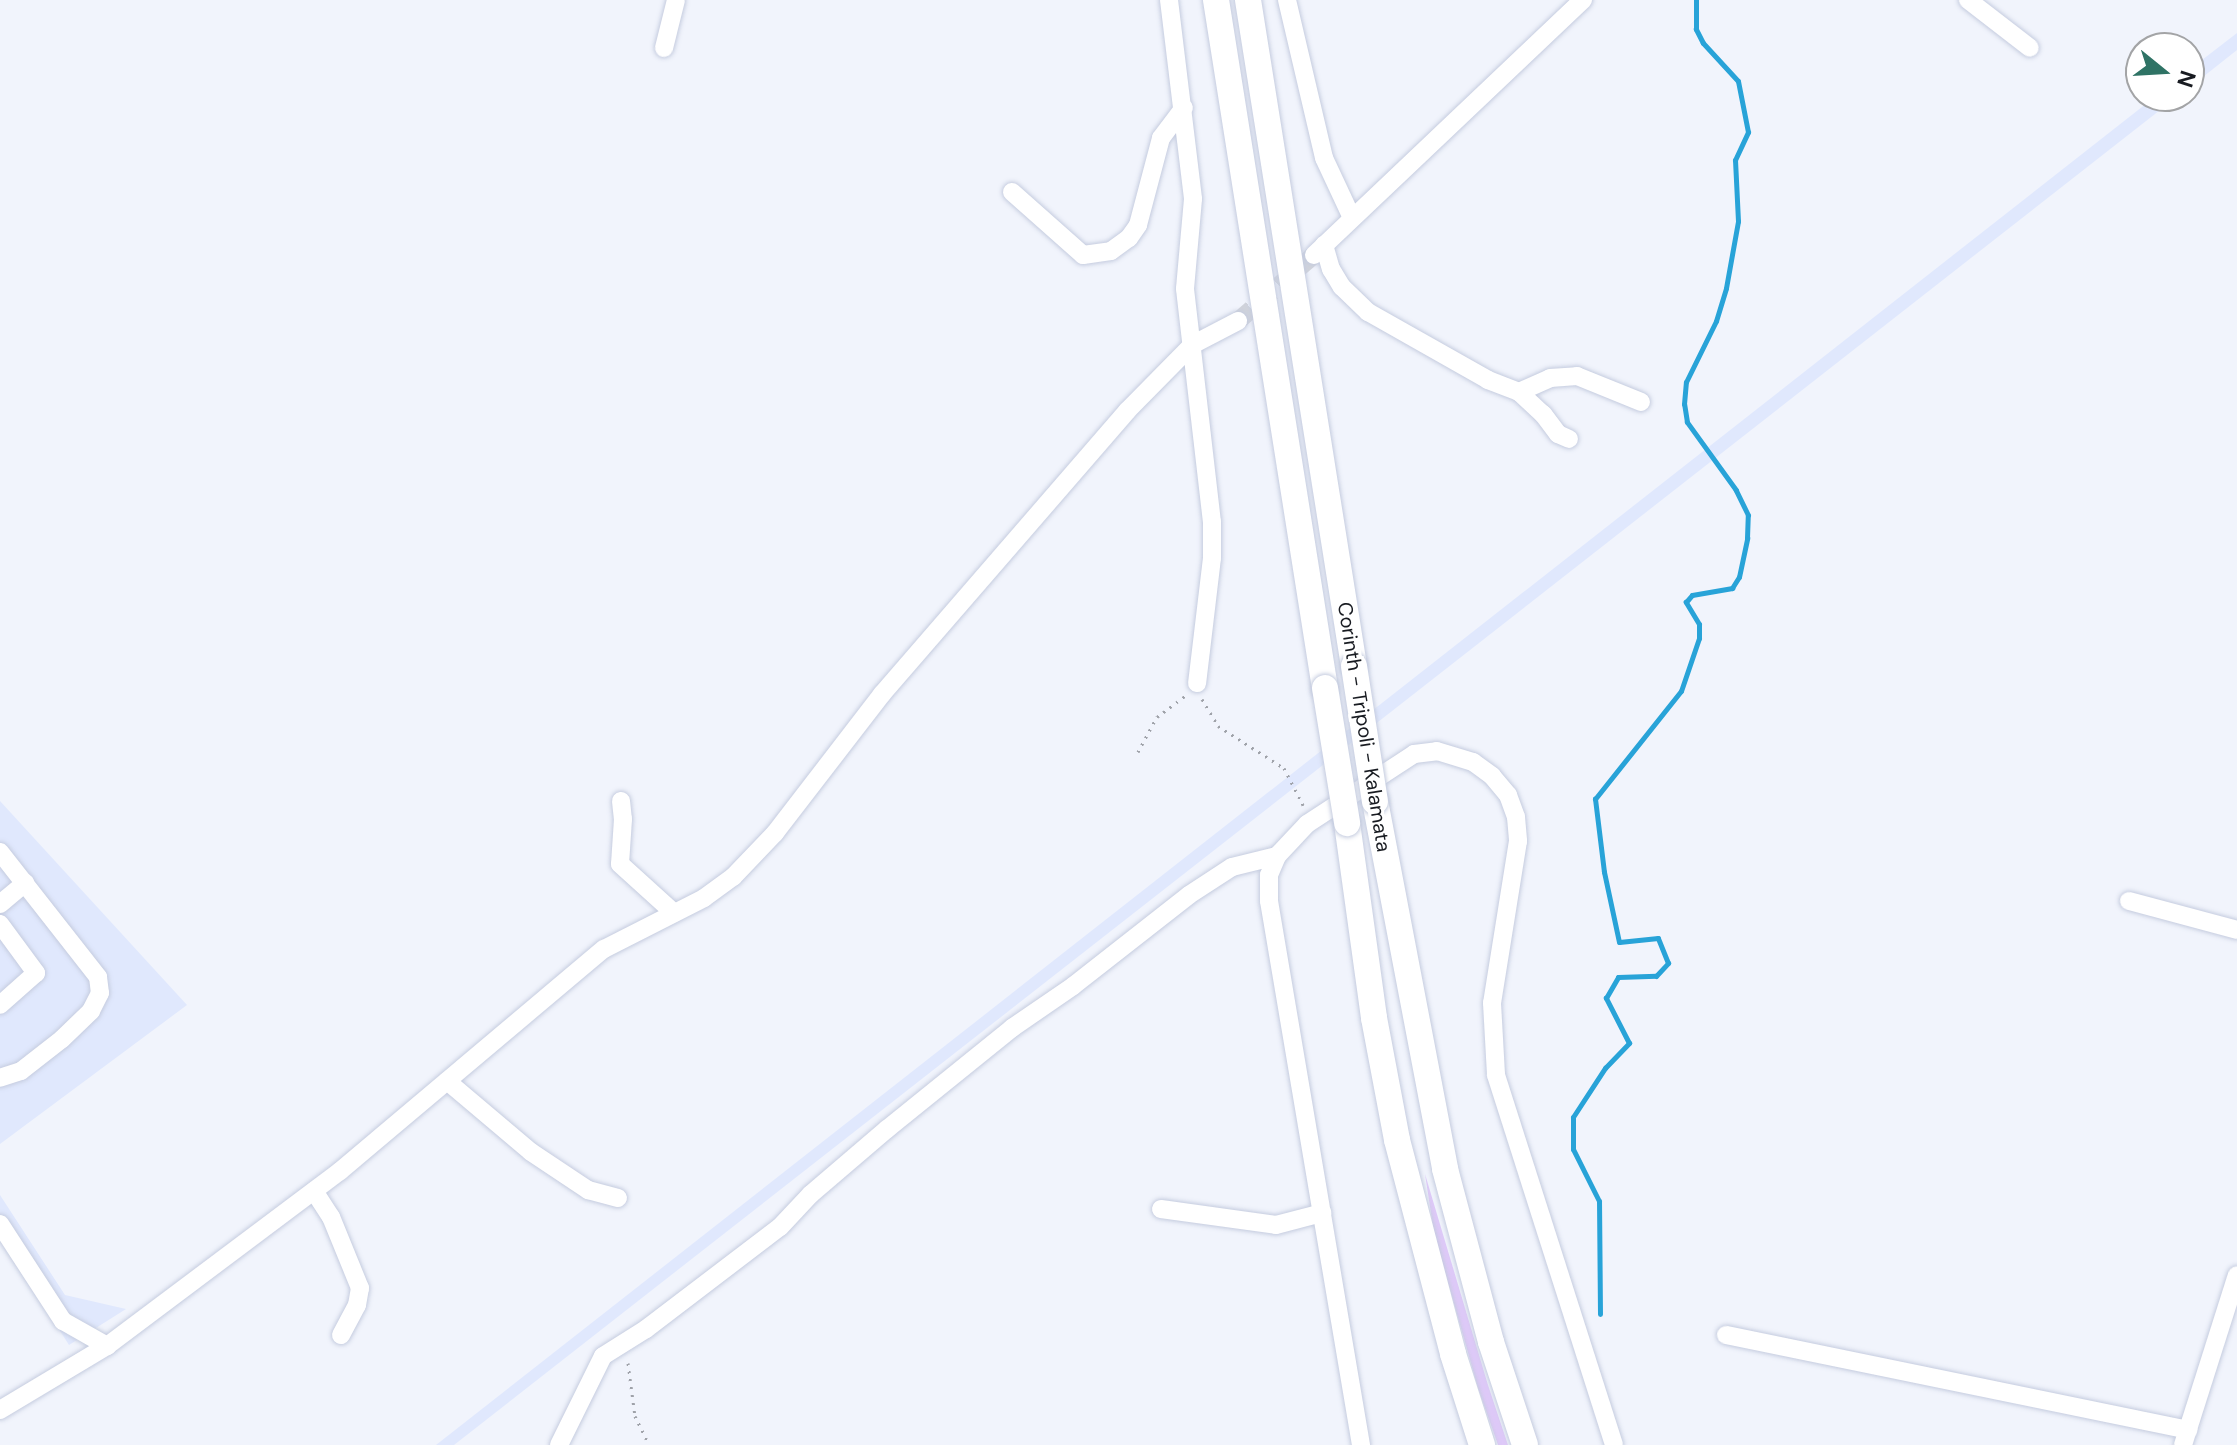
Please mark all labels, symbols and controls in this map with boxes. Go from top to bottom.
north arrow [2125,32,2205,112]
text: N [2170,67,2203,91]
street label: Corinth - Tripoli - Kalamata [1332,600,1396,854]

